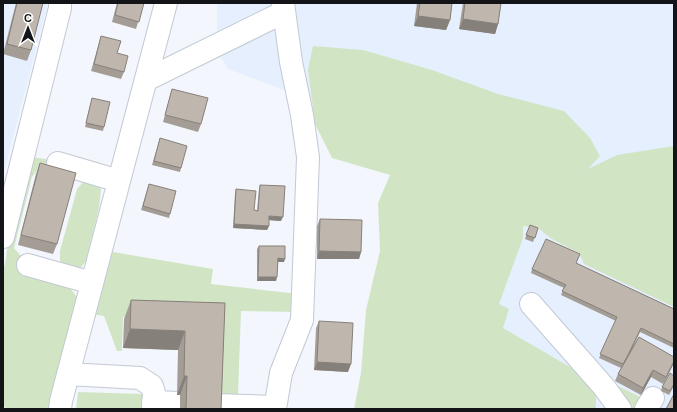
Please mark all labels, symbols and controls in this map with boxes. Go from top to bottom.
north arrow [8,8,48,48]
text: С [24,12,32,24]

